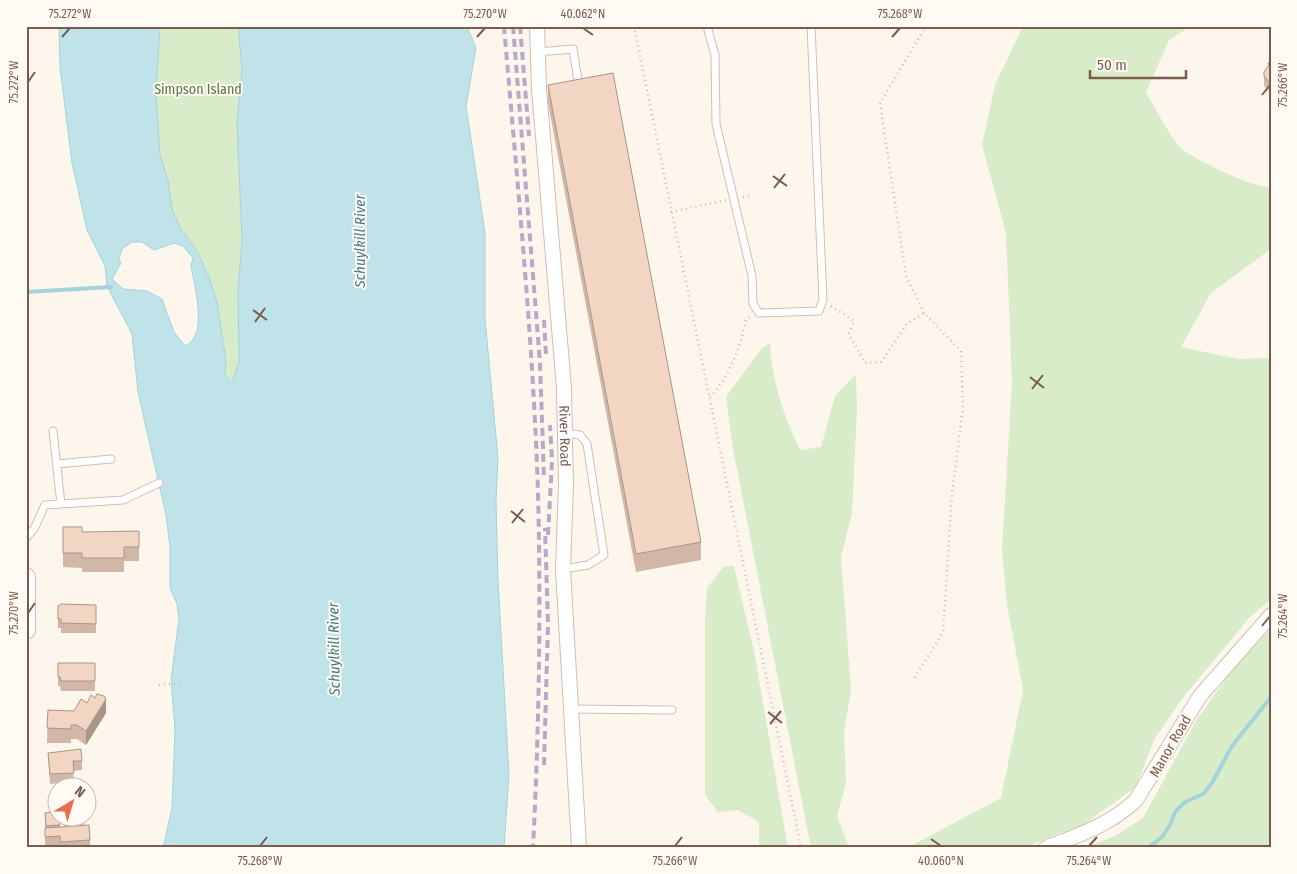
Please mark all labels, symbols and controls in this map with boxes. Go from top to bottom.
text: 75.272°W [49,7,91,21]
text: 75.270°W [463,7,507,21]
text: 40.062°N [561,7,605,21]
text: 75.268°W [878,7,922,21]
scale bar [1090,48,1186,80]
text: 50 m [1097,56,1127,74]
text: 75.272°W [7,61,21,103]
text: 75.266°W [1276,63,1290,107]
park label: Simpson Island [154,81,242,98]
water label: Schuylkill River [351,194,369,289]
street label: River Road [555,405,574,467]
text: 75.270°W [7,591,21,635]
text: 75.264°W [1276,594,1290,638]
water label: Schuylkill River [324,601,344,697]
street label: Manor Road [1146,712,1195,780]
north arrow [48,776,98,826]
text: N [71,783,88,801]
text: 75.268°W [238,854,282,868]
text: 75.266°W [653,854,697,868]
text: 40.060°N [918,854,964,868]
text: 75.264°W [1067,854,1111,868]

